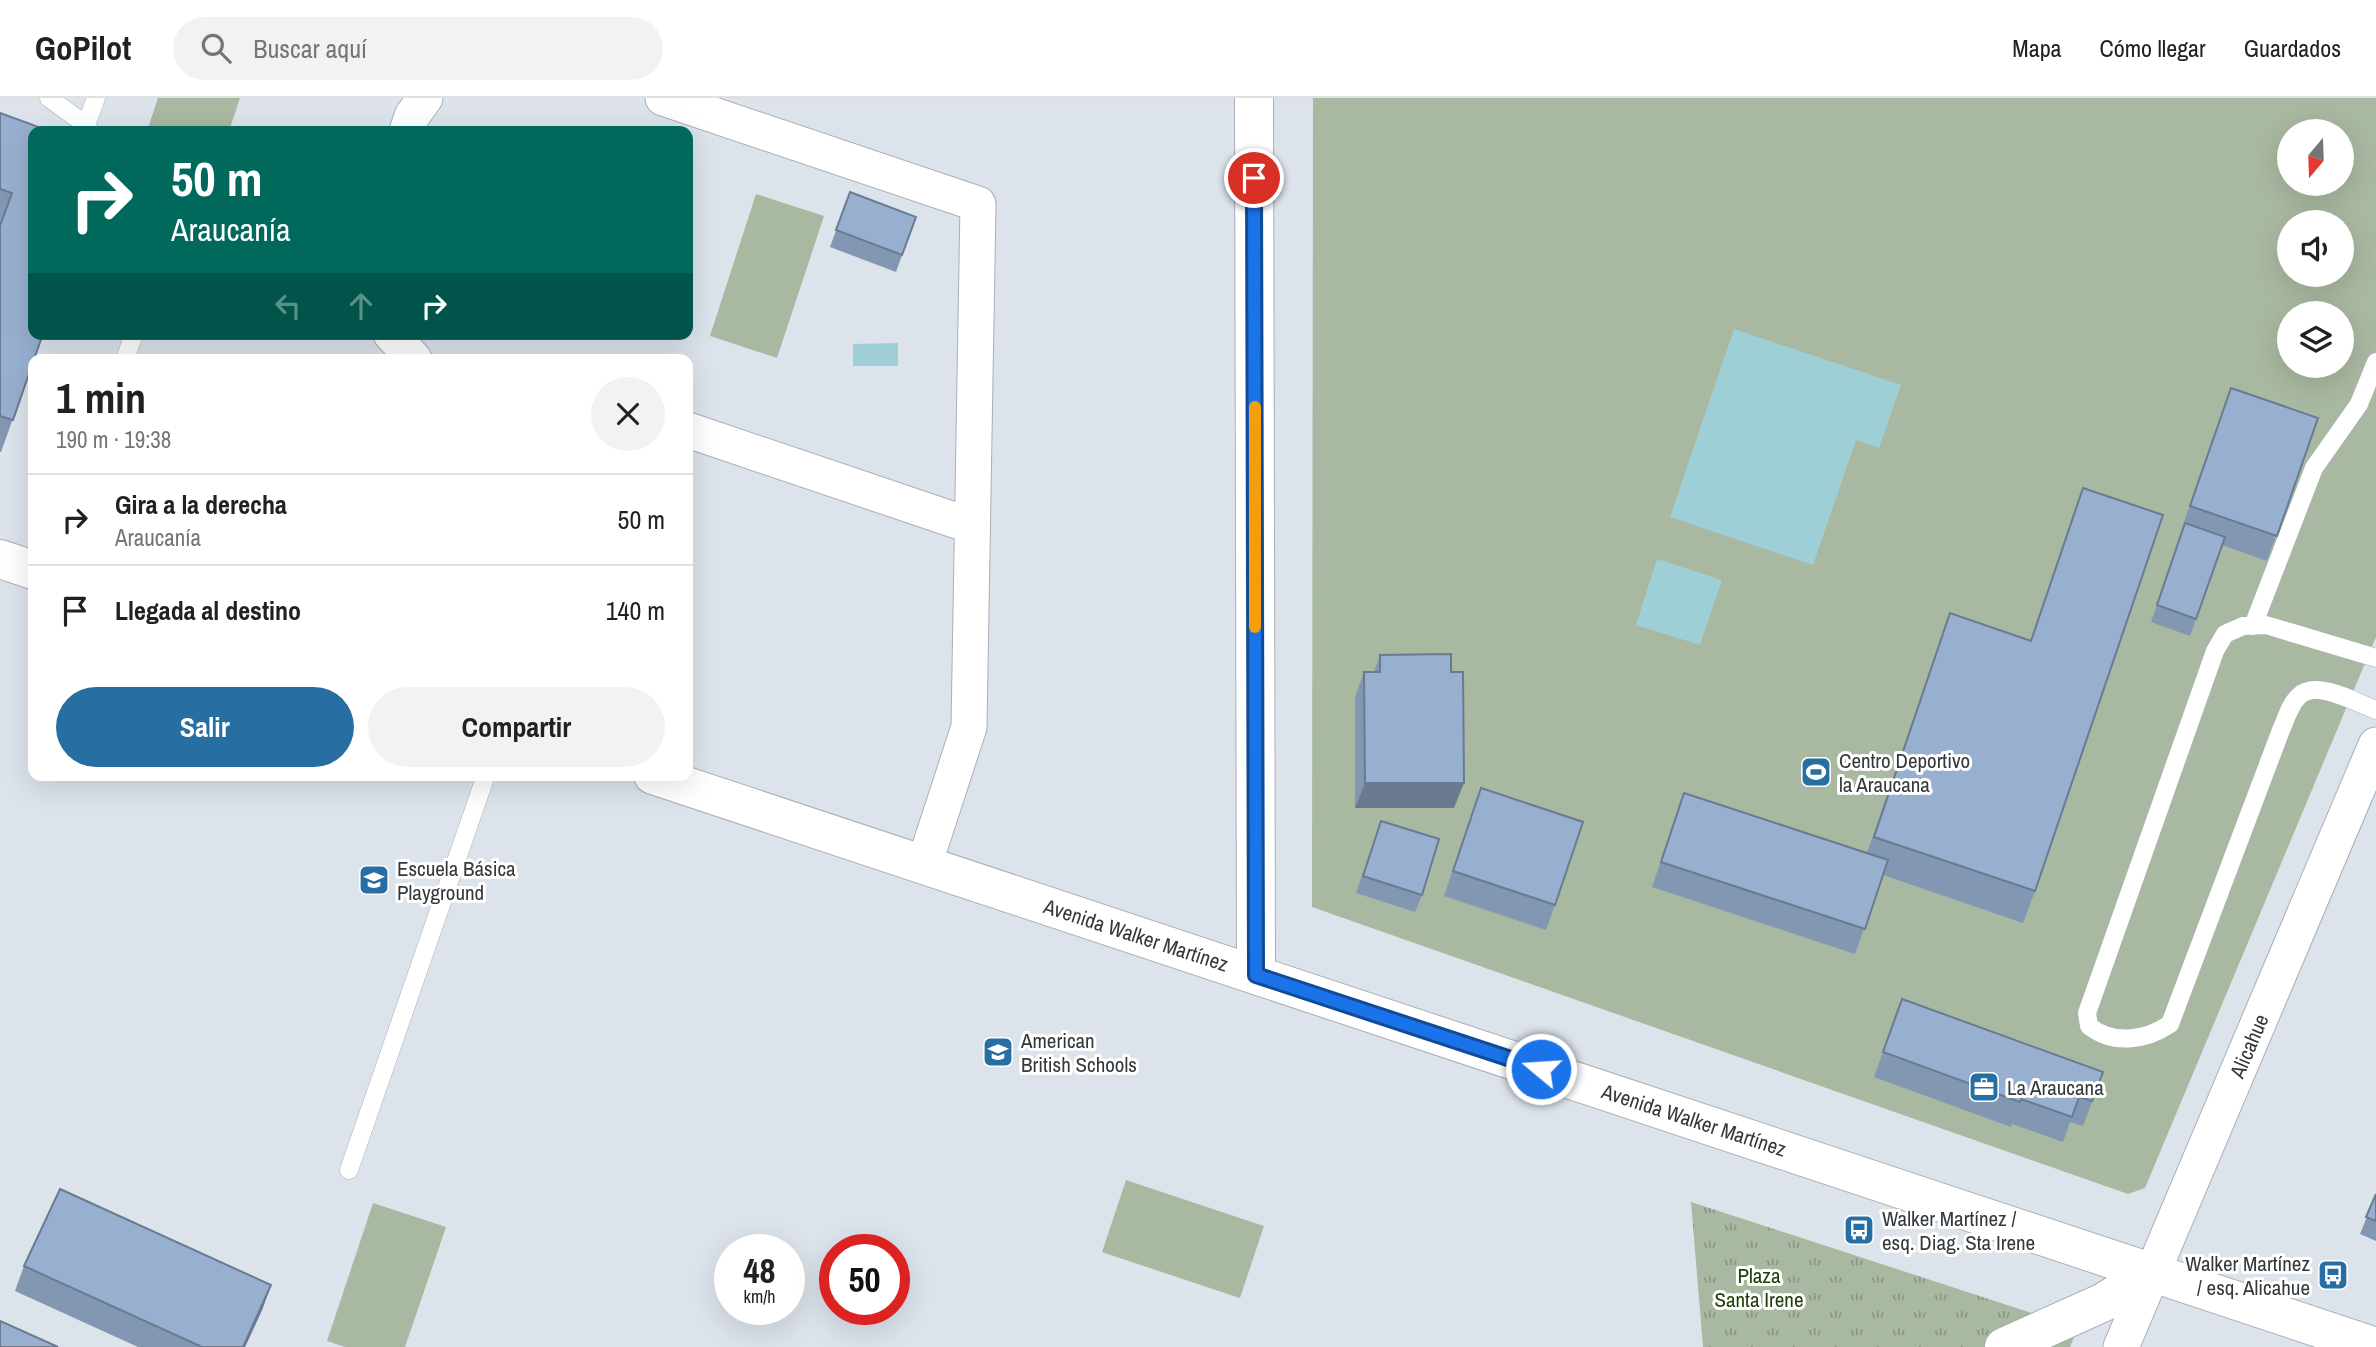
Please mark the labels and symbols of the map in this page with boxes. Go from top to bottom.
north arrow [2277,119,2354,196]
pin [1224,148,1284,208]
place label: Centro Deportivo la Araucana [1839,746,1970,799]
sports icon: Centro Deportivo la Araucana [1799,755,1833,789]
place label: Escuela Básica Playground [397,854,516,907]
school or university icon: Escuela Básica Playground [357,863,391,897]
street label: Avenida Walker Martínez [1039,891,1232,979]
street label: Alicahue [2222,1009,2275,1083]
place label: American British Schools [1020,1026,1137,1079]
position arrow [1504,1032,1578,1106]
school or university icon: American British Schools [981,1035,1015,1069]
office icon: La Araucana [1967,1070,2001,1104]
place label: La Araucana [2007,1073,2104,1102]
street label: Avenida Walker Martínez [1597,1076,1790,1164]
place label: Walker Martínez / esq. Diag. Sta Irene [1882,1204,2035,1257]
bus stop icon: Walker Martínez / esq. Diag. Sta Irene [1842,1213,1876,1247]
speed limit sign: 50 [819,1234,910,1325]
place label: Walker Martínez / esq. Alicahue [2185,1249,2310,1302]
bus stop icon: Walker Martínez / esq. Alicahue [2316,1258,2350,1292]
park label: Plaza Santa Irene [1714,1261,1804,1314]

